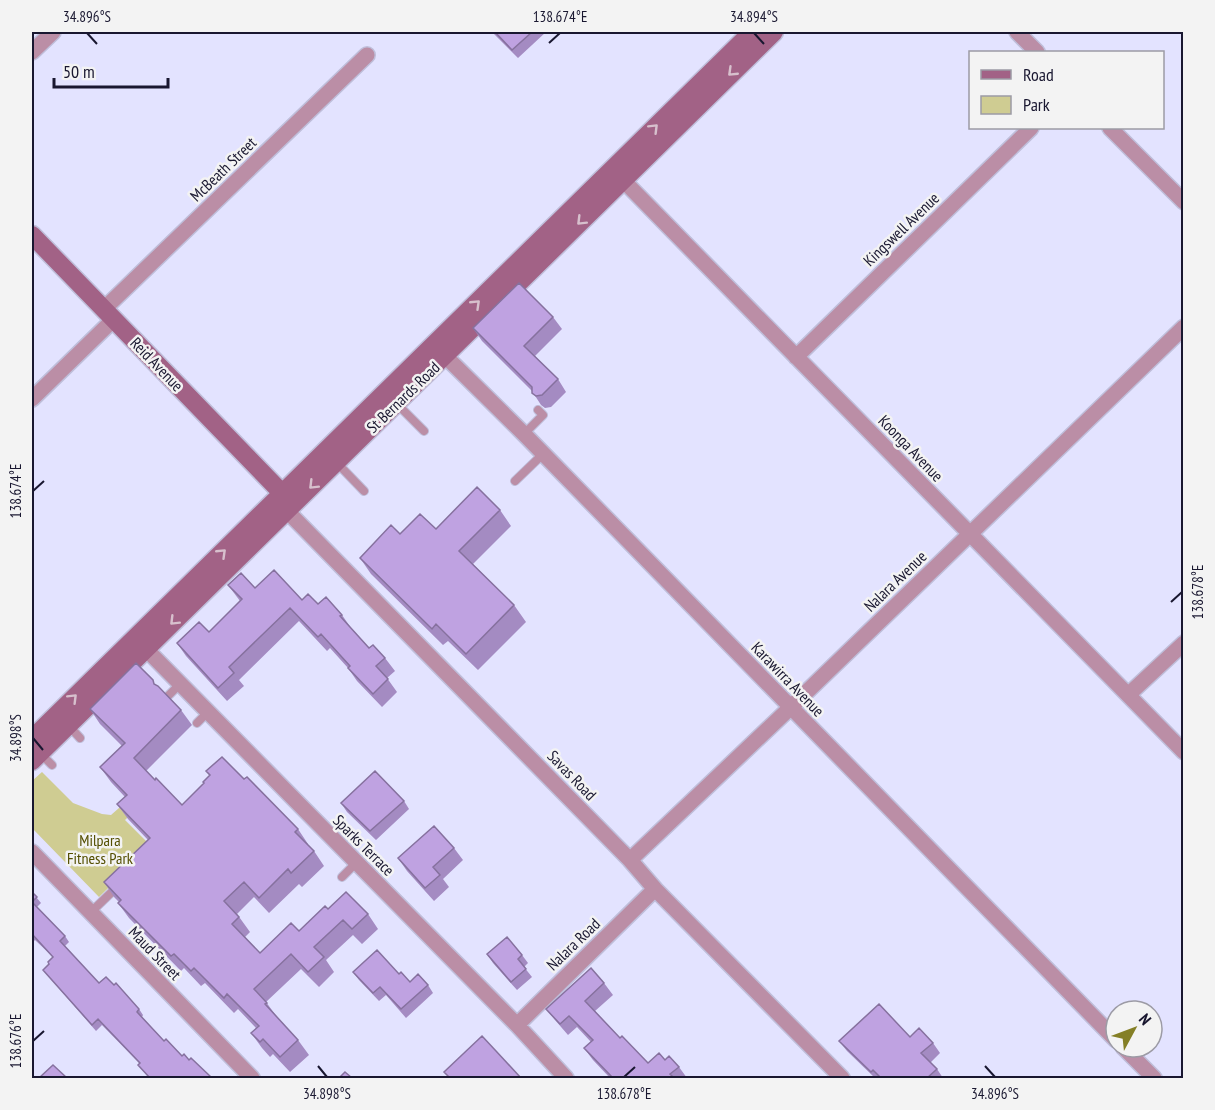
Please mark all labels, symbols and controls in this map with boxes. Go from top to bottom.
text: 34.896°S [63,7,111,26]
text: 138.674°E [533,7,587,26]
text: 34.894°S [730,7,778,26]
scale bar [54,51,168,89]
legend [969,51,1164,129]
text: 50 m [63,60,95,83]
text: Road [1023,63,1054,86]
one-way arrow [729,65,740,76]
text: Park [1023,93,1050,116]
one-way arrow [646,125,657,136]
street label: McBeath Street [186,132,261,206]
street label: Kingswell Avenue [859,188,943,270]
one-way arrow [578,214,589,225]
one-way arrow [468,300,479,311]
street label: Reid Avenue [126,333,188,395]
street label: St Bernards Road [362,357,444,437]
street label: Koonga Avenue [874,411,948,485]
text: 138.674°E [6,464,25,518]
one-way arrow [310,477,321,488]
street label: Nalara Avenue [860,546,930,616]
one-way arrow [214,549,225,560]
text: 138.678°E [1188,565,1207,619]
one-way arrow [171,614,182,625]
street label: Karawirra Avenue [747,637,829,721]
one-way arrow [66,695,77,706]
text: 34.898°S [6,714,25,762]
street label: Savas Road [543,746,601,804]
street label: Sparks Terrace [329,810,399,880]
park label: Milpara Fitness Park [67,830,134,868]
street label: Nalara Road [542,914,604,974]
street label: Maud Street [125,922,186,984]
north arrow [1104,999,1164,1059]
text: N [1135,1009,1156,1029]
text: 138.676°E [6,1014,25,1068]
text: 34.898°S [303,1084,351,1103]
text: 138.678°E [597,1084,651,1103]
text: 34.896°S [971,1084,1019,1103]

